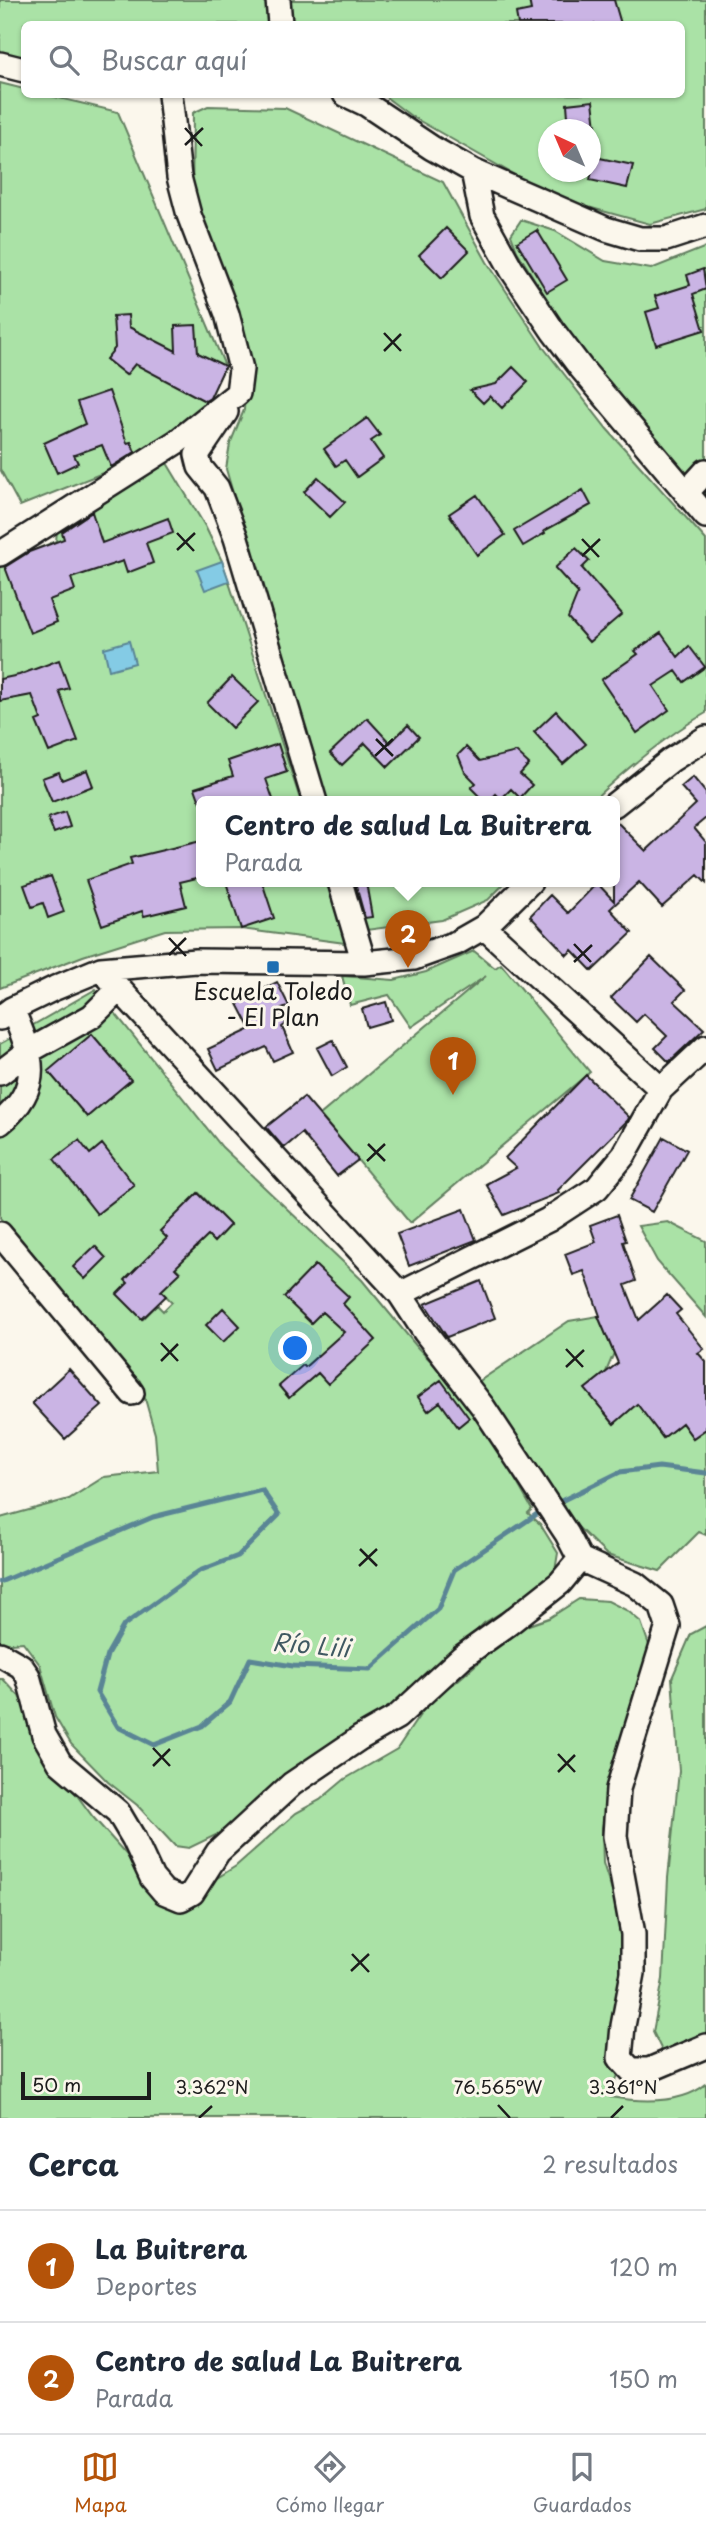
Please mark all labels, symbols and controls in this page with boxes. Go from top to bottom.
search box [21,21,685,98]
text: Buscar aquí [101,40,247,79]
icon: search [45,41,83,79]
north arrow [538,119,601,182]
popup [196,796,620,887]
text: Centro de salud La Buitrera [224,805,592,844]
text: Parada [224,844,302,879]
pin: 2 [385,910,431,968]
marker: Escuela Toledo - El Plan [265,959,281,975]
place label: Escuela Toledo - El Plan [193,973,353,1034]
pin: 1 [430,1037,476,1095]
your location [278,1331,312,1365]
water label: Río Lili [271,1623,355,1666]
scale bar [21,2069,150,2101]
text: 50 m [32,2070,81,2098]
text: 3.362°N [175,2073,249,2100]
text: 76.565°W [454,2073,543,2100]
text: 3.361°N [589,2073,657,2100]
text: Cerca [28,2141,119,2186]
text: 2 resultados [542,2146,678,2181]
text: La Buitrera [95,2229,247,2268]
text: 1 [46,2249,57,2284]
text: 120 m [610,2249,678,2284]
text: Deportes [95,2268,197,2303]
text: Centro de salud La Buitrera [95,2341,462,2380]
text: 2 [43,2361,59,2396]
text: 150 m [609,2361,678,2396]
text: Parada [95,2380,173,2415]
tab: Mapa [74,2448,127,2518]
tab: Cómo llegar [275,2448,384,2518]
tab: Guardados [533,2448,632,2518]

